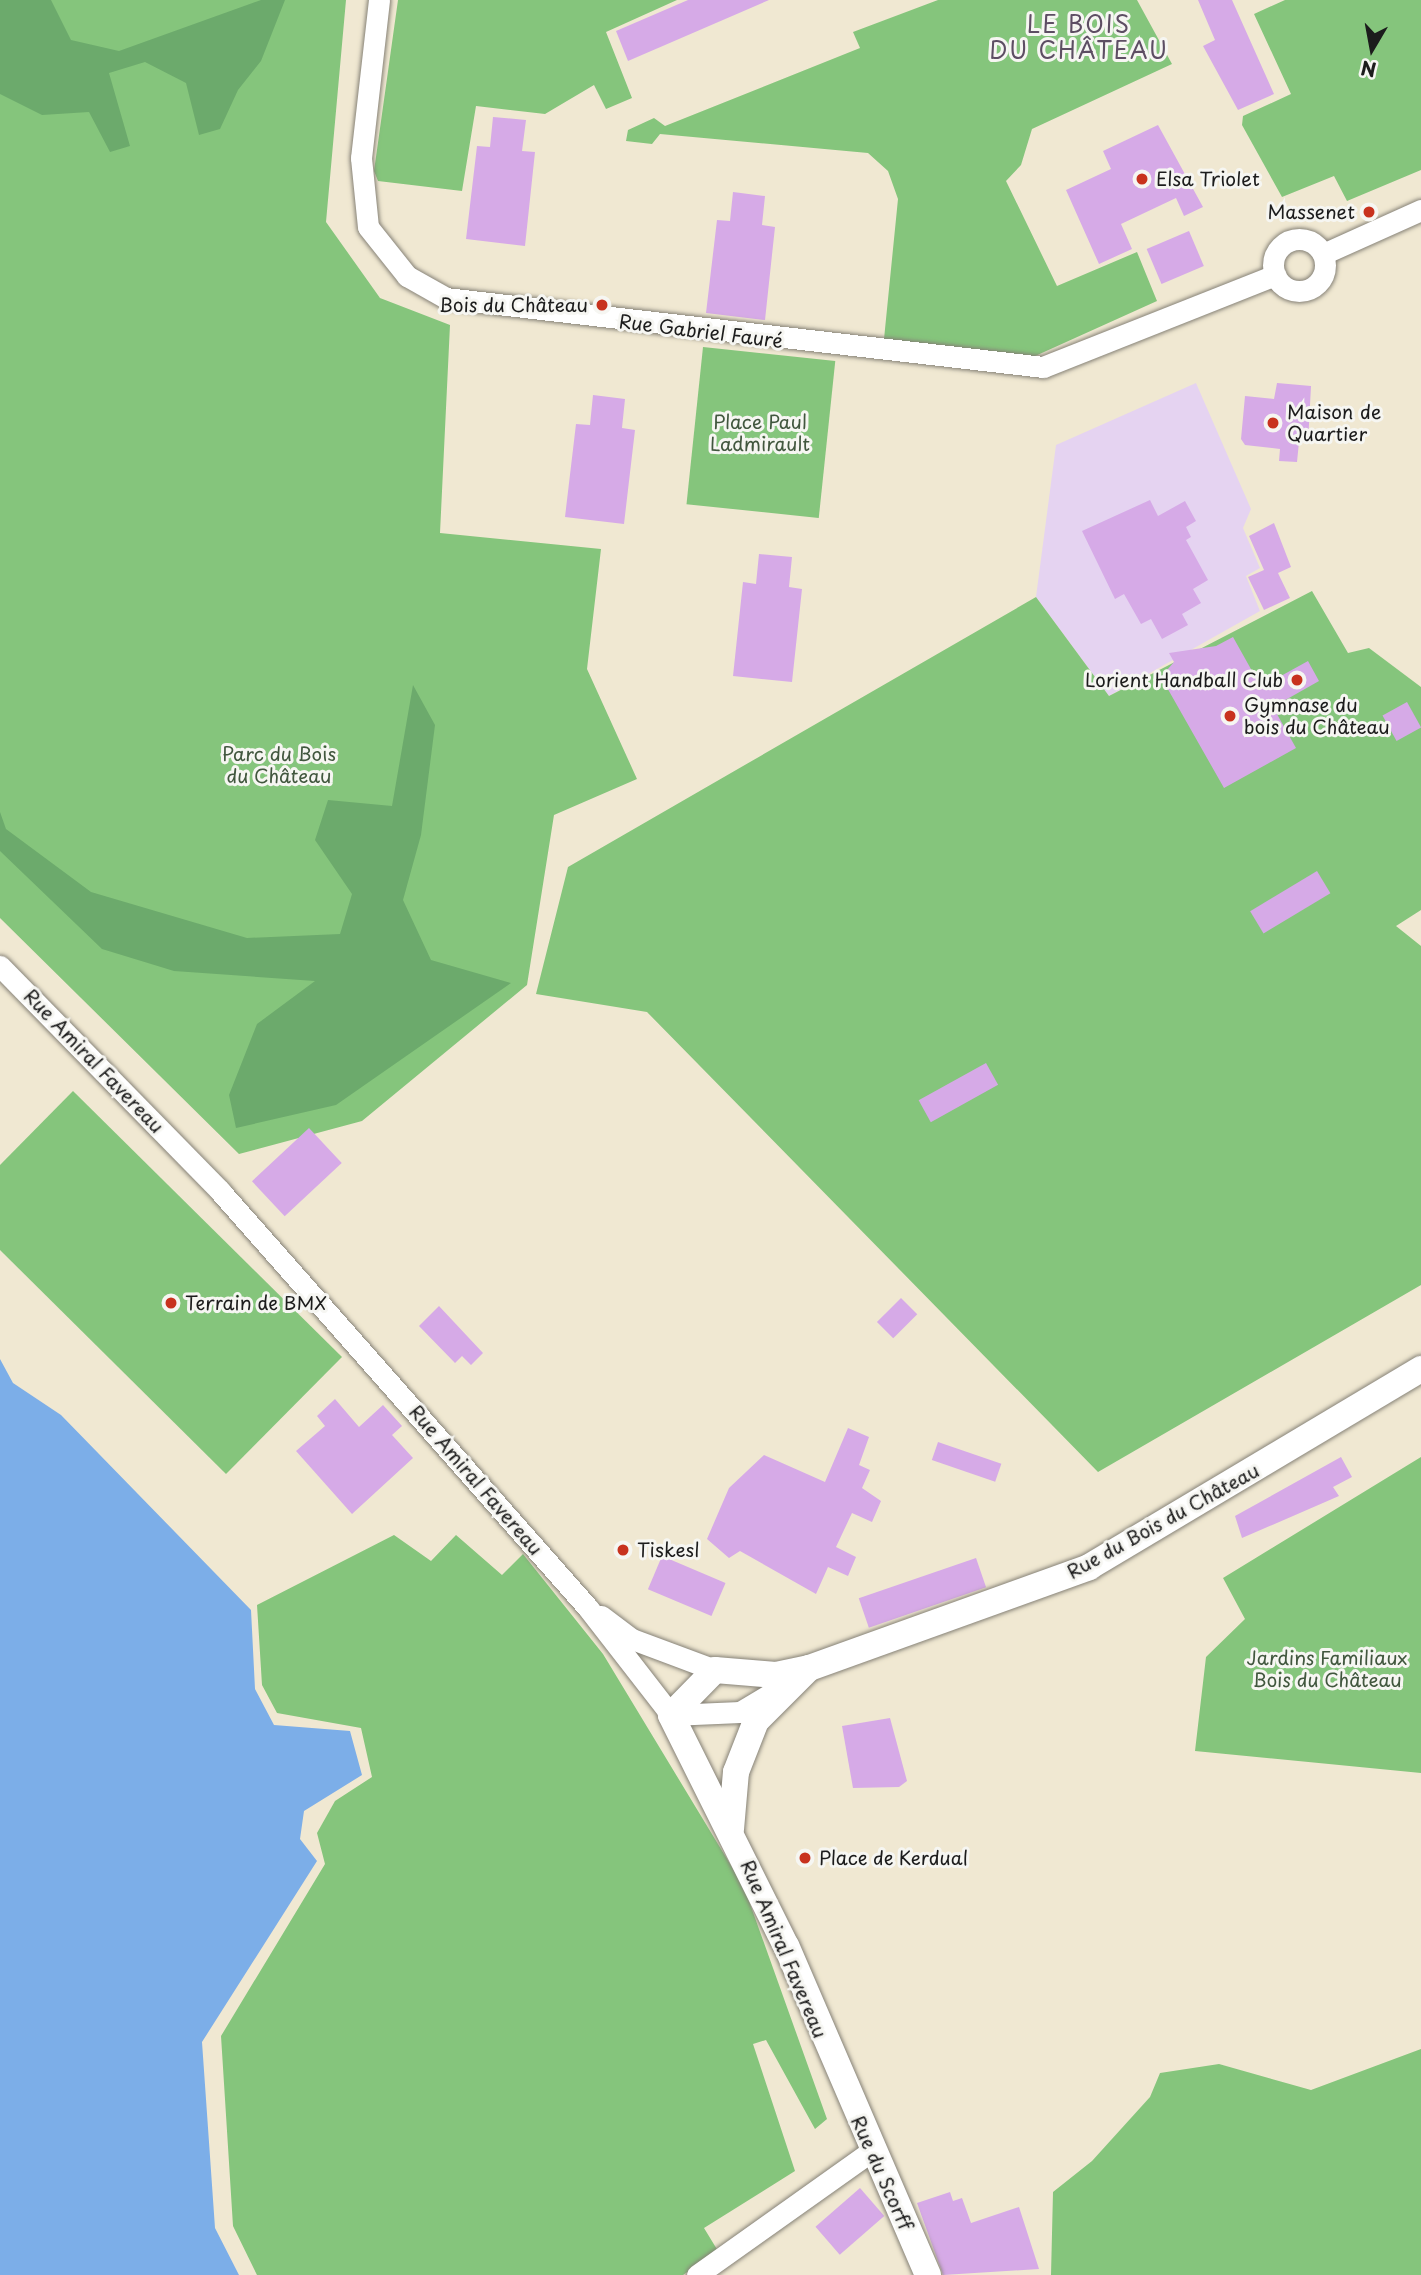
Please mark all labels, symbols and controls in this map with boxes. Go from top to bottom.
district label: LE BOIS DU CHÂTEAU [991,10,1167,64]
north arrow [1337,14,1407,84]
text: N [1359,55,1378,85]
place label: Elsa Triolet [1156,168,1260,190]
marker: Elsa Triolet [1134,171,1150,187]
place label: Massenet [1268,201,1355,223]
marker: Massenet [1361,204,1377,220]
place label: Bois du Château [438,294,588,316]
marker: Bois du Château [594,297,610,313]
street label: Rue Gabriel Fauré [617,310,785,352]
place label: Maison de Quartier [1287,401,1380,445]
park label: Place Paul Ladmirault [710,411,810,455]
marker: Maison de Quartier [1265,415,1281,431]
place label: Lorient Handball Club [1084,669,1283,691]
marker: Lorient Handball Club [1289,672,1305,688]
place label: Gymnase du bois du Château [1244,694,1391,738]
marker: Gymnase du bois du Château [1222,708,1238,724]
park label: Parc du Bois du Château [222,743,336,787]
street label: Rue Amiral Favereau [18,983,170,1139]
place label: Terrain de BMX [185,1292,327,1314]
marker: Terrain de BMX [163,1295,179,1311]
street label: Rue Amiral Favereau [404,1399,548,1561]
street label: Rue du Bois du Château [1061,1458,1265,1584]
place label: Tiskesl [637,1539,699,1561]
marker: Tiskesl [615,1542,631,1558]
park label: Jardins Familiaux Bois du Château [1246,1647,1408,1691]
place label: Place de Kerdual [819,1847,970,1869]
marker: Place de Kerdual [797,1850,813,1866]
street label: Rue Amiral Favereau [736,1855,832,2043]
street label: Rue du Scorff [846,2111,918,2235]

